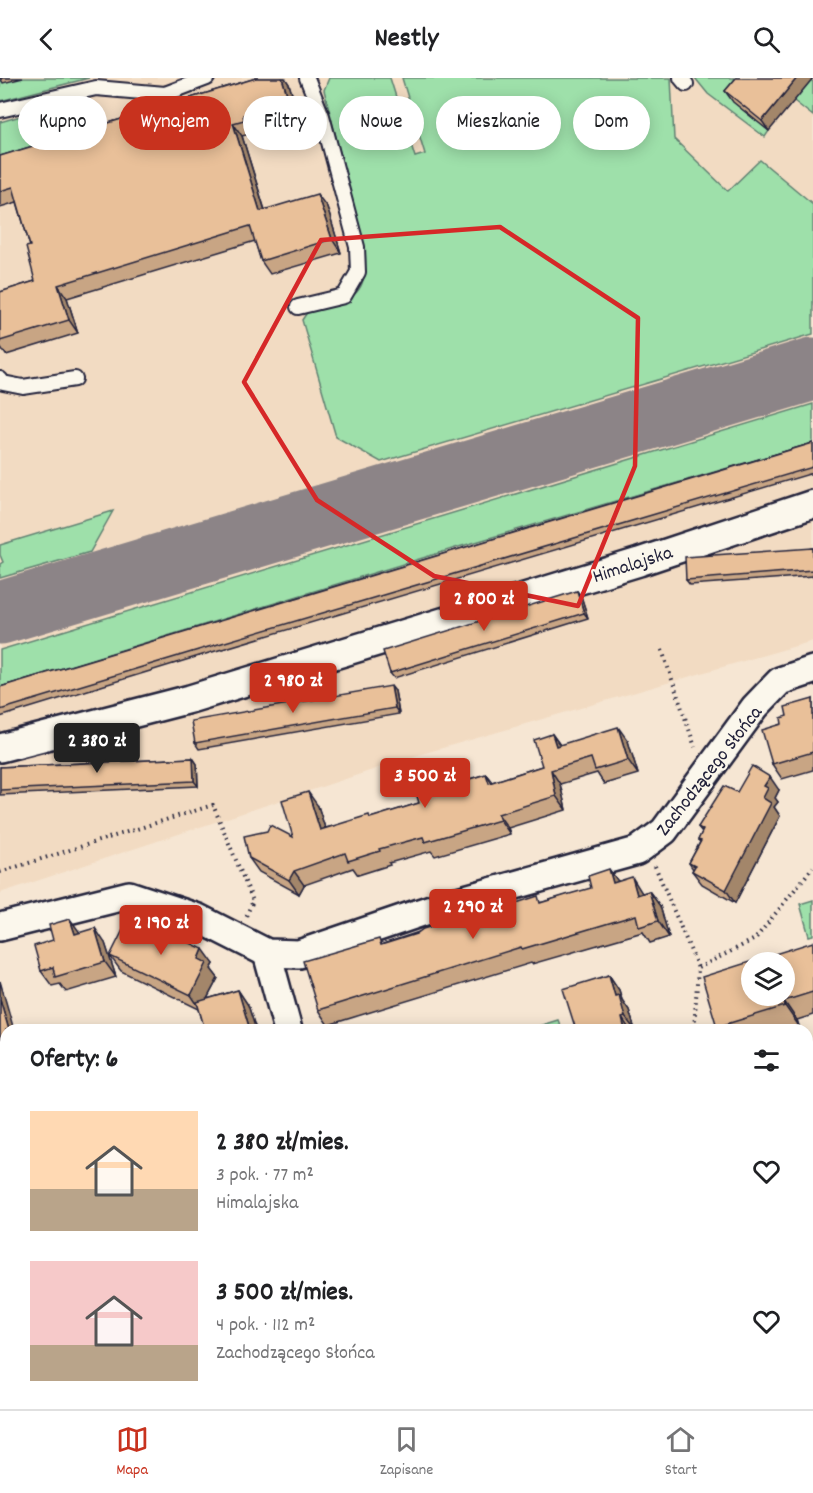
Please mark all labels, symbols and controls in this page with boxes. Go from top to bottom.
text: Nestly [375,20,438,59]
icon: back [30,23,63,56]
icon: search [750,23,783,56]
chip: Kupno [18,96,107,150]
chip: Wynajem [119,96,231,150]
chip: Filtry [243,96,327,150]
chip: Nowe [339,96,424,150]
chip: Mieszkanie [436,96,561,150]
chip: Dom [573,96,650,150]
street label: Himalajska [589,540,677,592]
pin: 2 800 zł [422,581,546,632]
text: 2 800 zł [454,586,514,614]
pin: 2 980 zł [231,663,355,714]
text: 2 980 zł [264,668,322,696]
street label: Zachodzącego Słońca [650,700,771,843]
pin: 2 380 zł [35,723,159,774]
text: 2 380 zł [68,728,126,756]
pin: 3 500 zł [363,758,487,809]
text: 3 500 zł [394,763,456,791]
pin: 2 290 zł [411,889,535,940]
text: 2 290 zł [443,894,503,922]
pin: 2 190 zł [99,905,223,956]
text: 2 190 zł [134,910,189,938]
map controls [741,952,795,1006]
button: layers [741,952,795,1006]
text: Oferty: 6 [30,1042,118,1079]
icon: filters [750,1044,783,1077]
text: 2 380 zł/mies. [216,1125,349,1162]
icon: home [78,1135,150,1207]
icon: heart [750,1155,783,1188]
text: 3 pok. · 77 m² [216,1162,314,1190]
text: Himalajska [216,1190,298,1218]
text: 3 500 zł/mies. [216,1275,353,1312]
icon: home [78,1285,150,1357]
icon: heart [750,1305,783,1338]
text: 4 pok. · 112 m² [216,1312,315,1340]
text: Zachodzącego Słońca [216,1340,375,1368]
tab: Mapa [116,1423,149,1482]
tab: Zapisane [380,1423,433,1482]
tab: Start [664,1423,697,1482]

